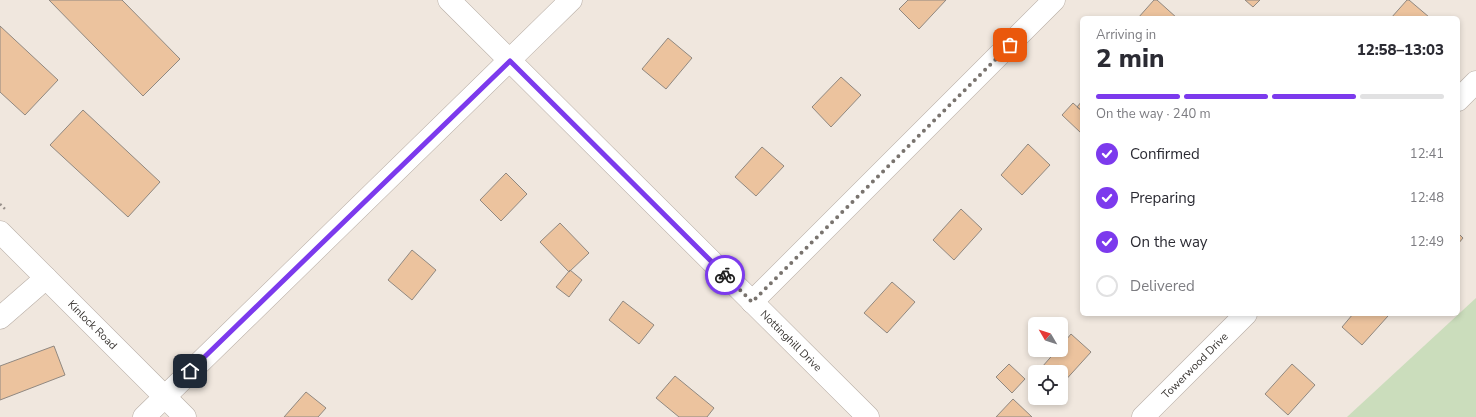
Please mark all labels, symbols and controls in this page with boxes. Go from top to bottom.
text: Arriving in [1096,26,1156,44]
pin [993,28,1027,62]
icon: bag [999,34,1021,56]
text: 12:58–13:03 [1357,40,1444,60]
text: 2 min [1096,41,1164,76]
text: On the way · 240 m [1096,105,1211,123]
icon: check [1096,143,1118,165]
text: Confirmed [1130,144,1200,164]
text: 12:41 [1410,145,1444,163]
icon: check [1096,187,1118,209]
text: Preparing [1130,188,1195,208]
text: 12:48 [1410,189,1444,207]
icon: check [1096,231,1118,253]
text: On the way [1130,232,1208,252]
text: 12:49 [1410,233,1444,251]
courier [705,255,745,295]
icon: bike [714,264,736,286]
text: Delivered [1130,276,1195,296]
street label: Kinlock Road [64,297,120,353]
street label: Nottinghill Drive [757,307,825,375]
north arrow [1028,317,1068,357]
map controls [1028,317,1068,405]
street label: Towerwood Drive [1159,329,1231,402]
pin [173,354,207,388]
icon: home [179,360,201,382]
button: locate [1028,365,1068,405]

